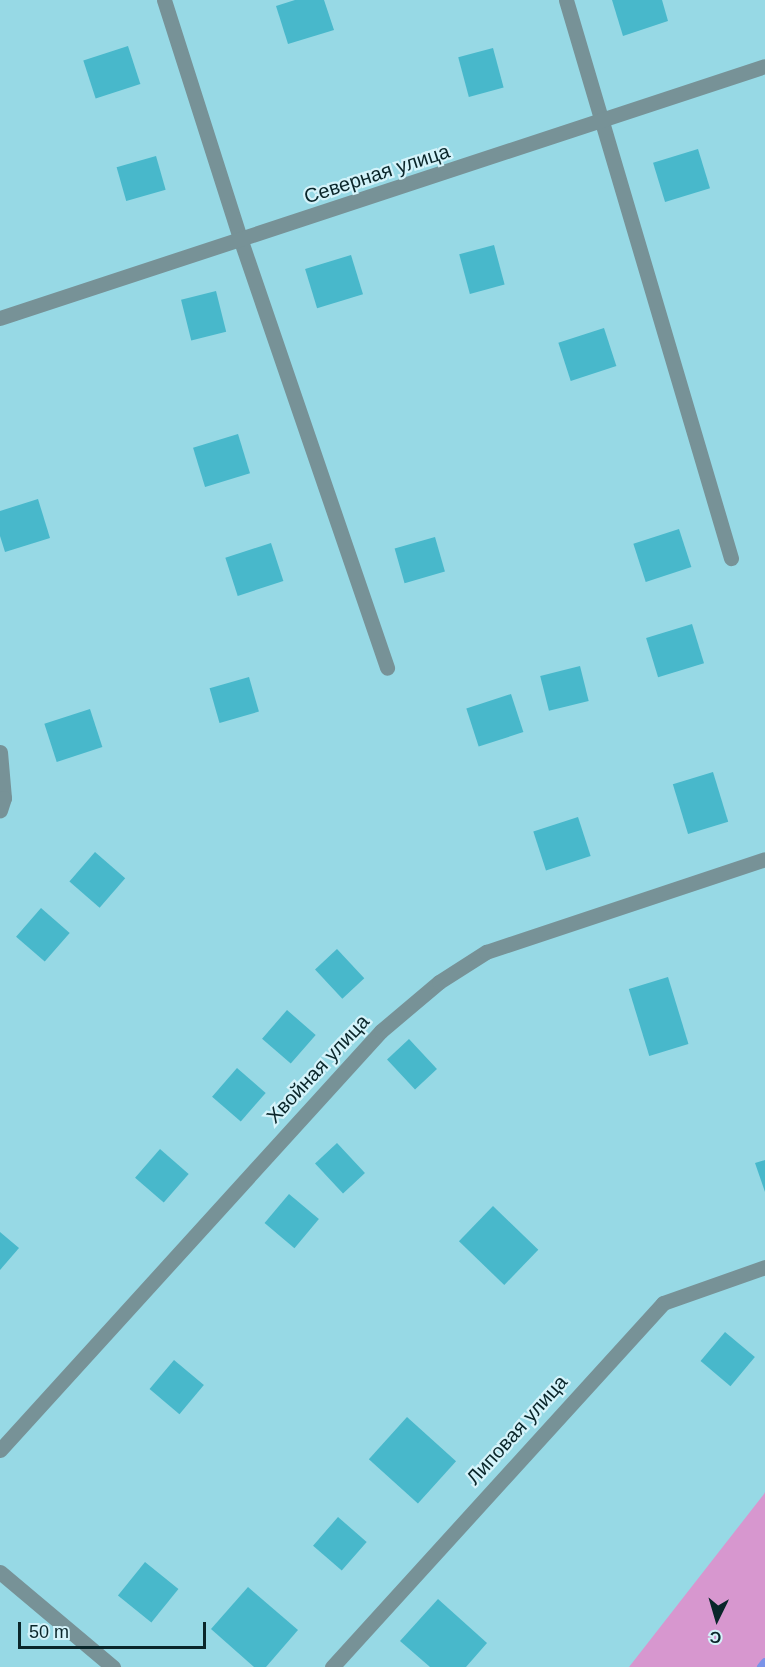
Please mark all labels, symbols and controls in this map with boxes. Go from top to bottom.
street label: Северная улица [301,139,453,209]
street label: Хвойная улица [262,1010,374,1128]
street label: Липовая улица [462,1370,572,1490]
north arrow [687,1589,747,1649]
scale bar [21,1610,208,1648]
text: 50 m [29,1622,69,1642]
text: С [709,1628,722,1646]

